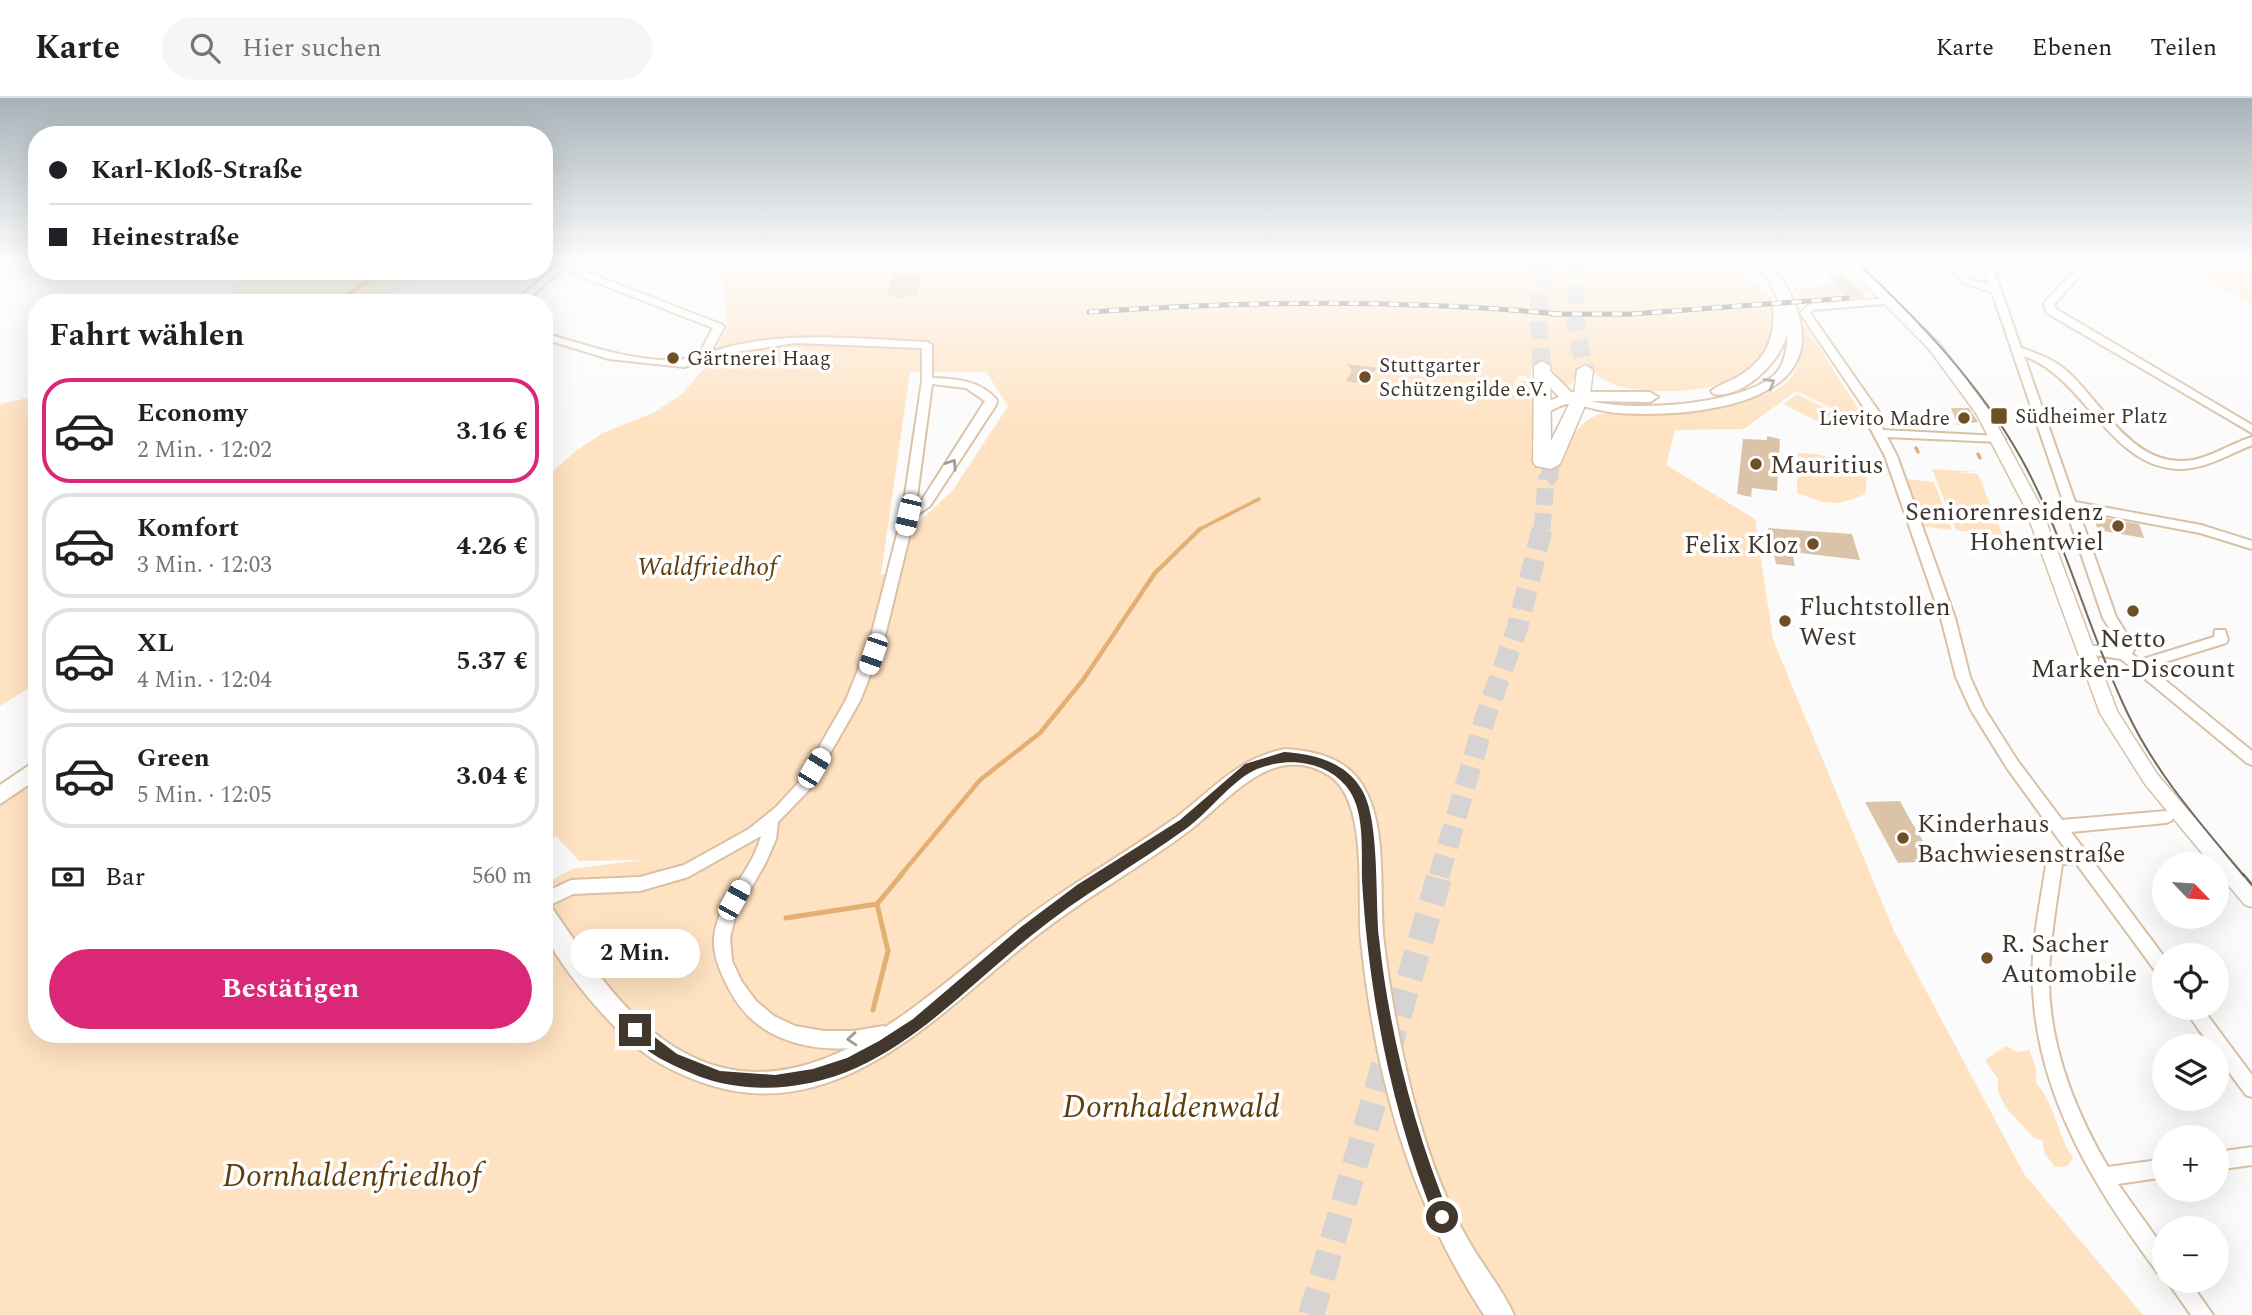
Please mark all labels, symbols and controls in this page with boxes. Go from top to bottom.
search box [162,17,652,80]
text: Karte [35,23,120,73]
text: Hier suchen [242,28,382,68]
icon: search [186,29,224,67]
text: Karte [1936,30,1994,66]
text: Ebenen [2032,30,2112,66]
text: Teilen [2150,30,2217,66]
text: Karl-Kloß-Straße [91,150,303,190]
text: Heinestraße [91,217,239,257]
text: Fahrt wählen [49,311,244,360]
place label: Gärtnerei Haag [687,343,831,375]
marker: Gärtnerei Haag [665,350,681,366]
place label: Stuttgarter Schützengilde e.V. [1379,350,1547,406]
marker: Stuttgarter Schützengilde e.V. [1357,369,1373,385]
one-way arrow [1762,379,1775,392]
text: Economy [137,393,247,433]
icon: car [53,399,116,462]
place label: Südheimer Platz [2015,401,2168,433]
place label: Lievito Madre [1819,403,1950,435]
marker: Südheimer Platz [1989,406,2009,426]
marker: Lievito Madre [1956,410,1972,426]
text: 3.16 € [456,411,528,451]
text: 2 Min. · 12:02 [137,433,272,468]
place label: Mauritius [1770,445,1884,485]
marker: Mauritius [1748,456,1764,472]
one-way arrow [944,459,957,472]
car [894,492,923,538]
place label: Seniorenresidenz Hohentwiel [1905,492,2104,562]
text: Komfort [137,508,239,548]
icon: car [53,514,116,577]
marker: Seniorenresidenz Hohentwiel [2110,518,2126,534]
place label: Felix Kloz [1684,525,1799,565]
text: 4.26 € [456,526,528,566]
marker: Felix Kloz [1805,536,1821,552]
park label: Waldfriedhof [637,547,781,587]
text: 3 Min. · 12:03 [137,548,272,583]
place label: Fluchtstollen West [1799,587,1951,657]
marker: Netto Marken-Discount [2125,603,2141,619]
marker: Fluchtstollen West [1777,613,1793,629]
place label: Netto Marken-Discount [2031,619,2235,689]
text: XL [137,623,174,663]
icon: car [53,629,116,692]
car [857,631,890,677]
text: 5.37 € [456,641,528,681]
text: 4 Min. · 12:04 [137,663,272,698]
text: Green [137,738,210,778]
icon: car [53,744,116,807]
car [795,745,834,791]
text: 3.04 € [456,756,528,796]
text: 5 Min. · 12:05 [137,778,272,813]
place label: Kinderhaus Bachwiesenstraße [1917,804,2125,874]
marker: Kinderhaus Bachwiesenstraße [1895,830,1911,846]
north arrow [2152,852,2230,929]
map controls [2152,852,2229,1293]
text: Bar [105,857,145,897]
icon: cash [49,858,87,896]
text: 560 m [472,859,532,894]
car [715,877,754,923]
place label: R. Sacher Automobile [2001,924,2137,994]
callout: 2 Min. [570,928,700,978]
text: 2 Min. [600,936,670,971]
button: locate [2152,943,2229,1020]
button: Bestätigen [49,949,532,1029]
marker: R. Sacher Automobile [1979,950,1995,966]
route end [619,1014,651,1046]
one-way arrow [846,1031,857,1046]
button: layers [2152,1034,2229,1111]
park label: Dornhaldenwald [1062,1083,1280,1132]
button: + [2152,1125,2229,1202]
park label: Dornhaldenfriedhof [222,1152,486,1201]
route start [1426,1201,1458,1233]
button: − [2152,1216,2229,1293]

